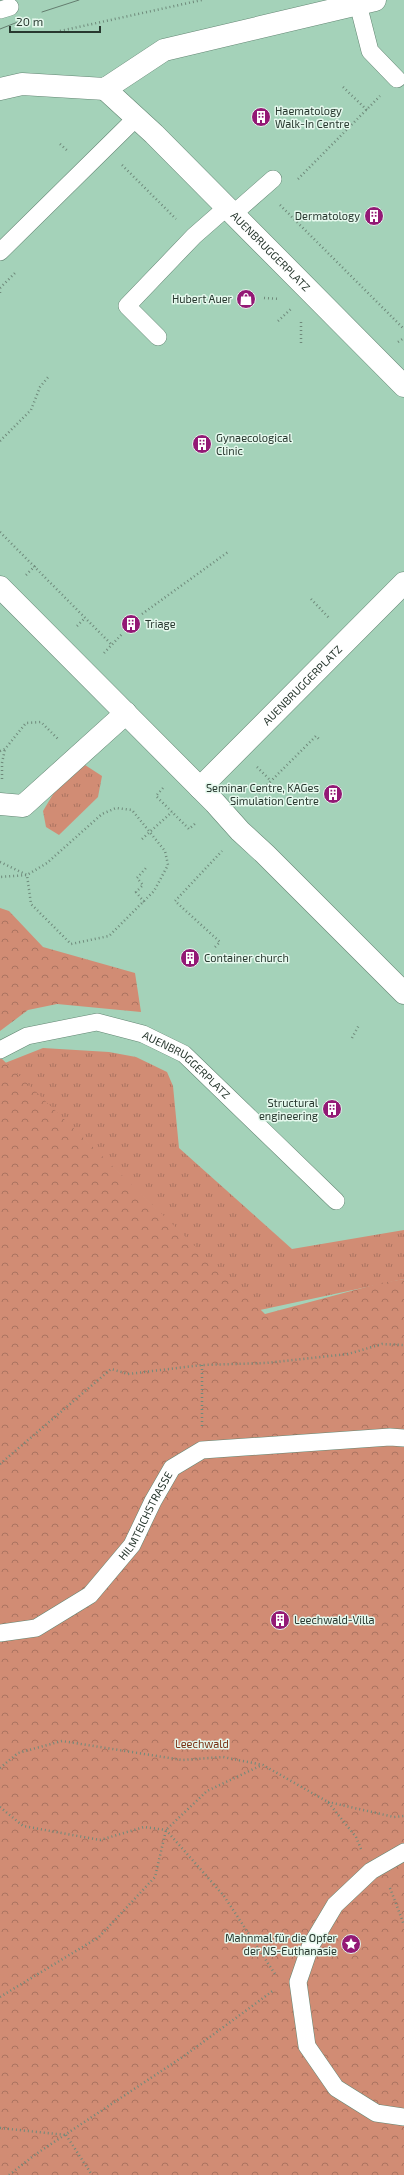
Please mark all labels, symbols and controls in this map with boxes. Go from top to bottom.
scale bar [10,8,100,34]
text: 20 m [16,14,43,28]
place label: Haematology Walk-In Centre [275,104,350,130]
building icon: Haematology Walk-In Centre [250,106,272,128]
building icon: Dermatology [363,205,385,227]
street label: AUENBRUGGERPLATZ [229,209,313,294]
place label: Dermatology [295,209,360,222]
shop icon: Hubert Auer [235,288,257,310]
place label: Hubert Auer [172,292,233,305]
place label: Gynaecological Clinic [216,431,292,457]
building icon: Gynaecological Clinic [191,433,213,455]
building icon: Triage [120,613,142,635]
place label: Triage [145,617,176,630]
street label: AUENBRUGGERPLATZ [260,642,344,727]
place label: Seminar Centre, KAGes Simulation Centre [206,781,319,807]
building icon: Seminar Centre, KAGes Simulation Centre [322,783,344,805]
building icon: Container church [179,947,201,969]
place label: Container church [204,951,289,964]
street label: AUENBRUGGERPLATZ [141,1028,233,1101]
place label: Structural engineering [259,1096,319,1122]
building icon: Structural engineering [321,1098,343,1120]
street label: HILMTEICHSTRASSE [115,1469,175,1562]
building icon: Leechwald-Villa [269,1609,291,1631]
place label: Leechwald-Villa [294,1613,375,1626]
park label: Leechwald [175,1737,229,1750]
place label: Mahnmal für die Opfer der NS-Euthanasie [225,1931,338,1957]
place icon: Mahnmal für die Opfer der NS-Euthanasie [340,1933,362,1955]

